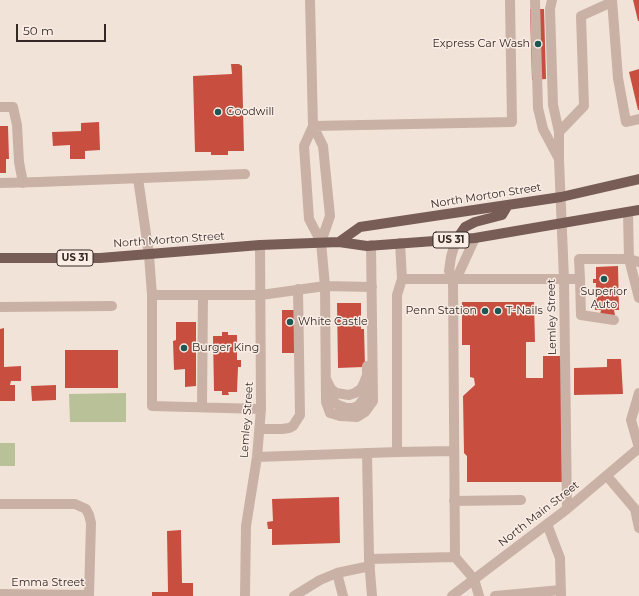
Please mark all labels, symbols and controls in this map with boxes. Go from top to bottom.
scale bar [18,16,108,42]
text: 50 m [23,23,54,38]
place label: Express Car Wash [433,37,530,51]
marker: Express Car Wash [533,39,543,49]
place label: Goodwill [226,105,274,119]
marker: Goodwill [213,107,223,117]
street label: North Morton Street [430,181,542,211]
street label: North Morton Street [113,230,225,250]
road number: US 31 [433,232,469,248]
road number: US 31 [57,250,93,266]
marker: Superior Auto [599,274,609,284]
street label: Lemley Street [545,279,559,355]
place label: Superior Auto [581,285,627,311]
place label: Penn Station [406,304,477,318]
place label: T-Nails [506,304,543,318]
marker: Penn Station [480,306,490,316]
marker: T-Nails [493,306,503,316]
place label: White Castle [298,315,368,329]
marker: White Castle [285,317,295,327]
place label: Burger King [192,341,259,355]
marker: Burger King [179,343,189,353]
street label: Lemley Street [238,381,256,459]
street label: North Main Street [496,478,582,550]
street label: Emma Street [11,576,85,590]

